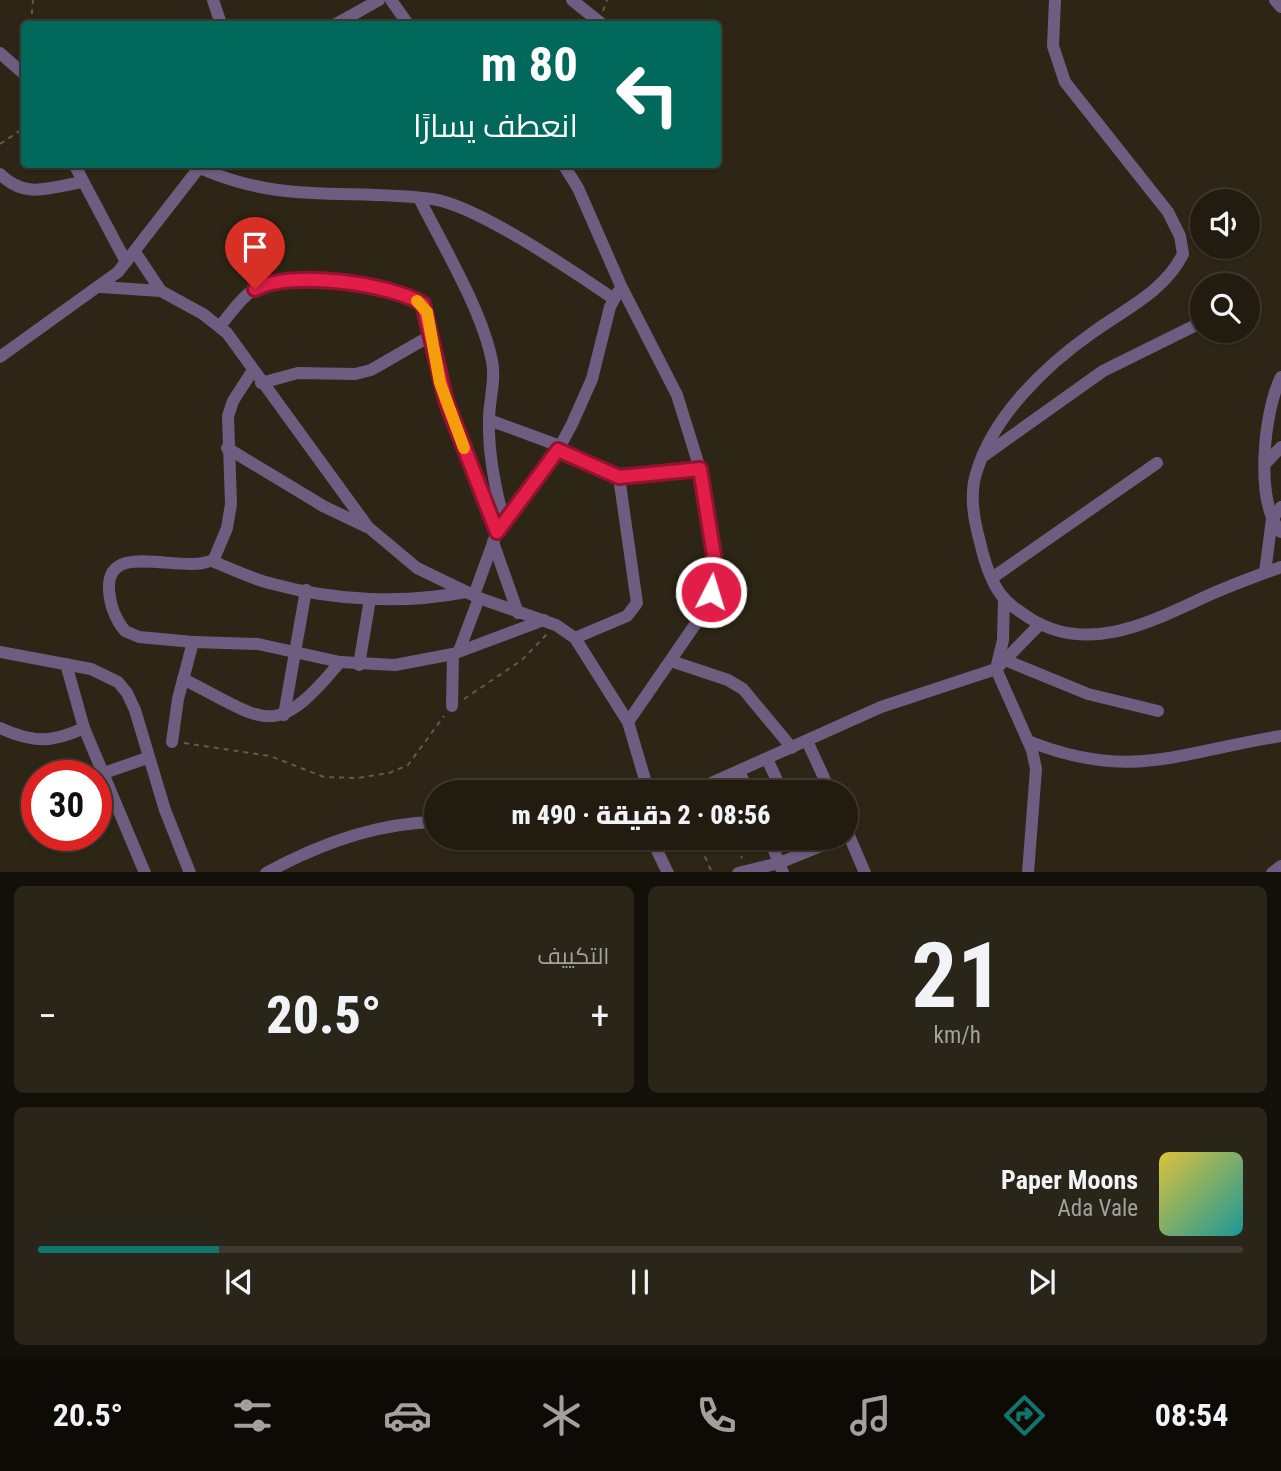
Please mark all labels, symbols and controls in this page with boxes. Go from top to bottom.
text: 80 m [481,36,578,93]
icon: left [602,49,693,140]
text: انعطف يسارًا [413,107,578,145]
map controls [1190,189,1260,343]
button: sound [1190,189,1260,259]
pin [225,217,285,289]
icon: arrive [236,228,274,266]
button: search [1190,273,1260,343]
position arrow [674,555,748,629]
speed limit sign: 30 [21,760,112,851]
text: 08:56 · 2 دقيقة · 490 m [511,800,771,830]
text: 21 [911,923,1003,1029]
text: التكييف [537,943,610,970]
text: 20.5° [266,985,381,1046]
text: − [38,994,57,1038]
text: + [591,994,610,1038]
text: km/h [934,1022,981,1049]
text: Paper Moons [1001,1165,1138,1195]
text: Ada Vale [1058,1195,1138,1222]
icon: previous [220,1263,258,1301]
icon: pause [621,1263,659,1301]
icon: next [1023,1263,1061,1301]
icon: filters [228,1391,277,1440]
icon: car [383,1391,432,1440]
icon: climate [537,1391,586,1440]
icon: phone [692,1391,741,1440]
icon: music [846,1391,895,1440]
icon: directions [1000,1391,1049,1440]
text: 20.5° [53,1396,123,1434]
text: 08:54 [1155,1396,1228,1434]

